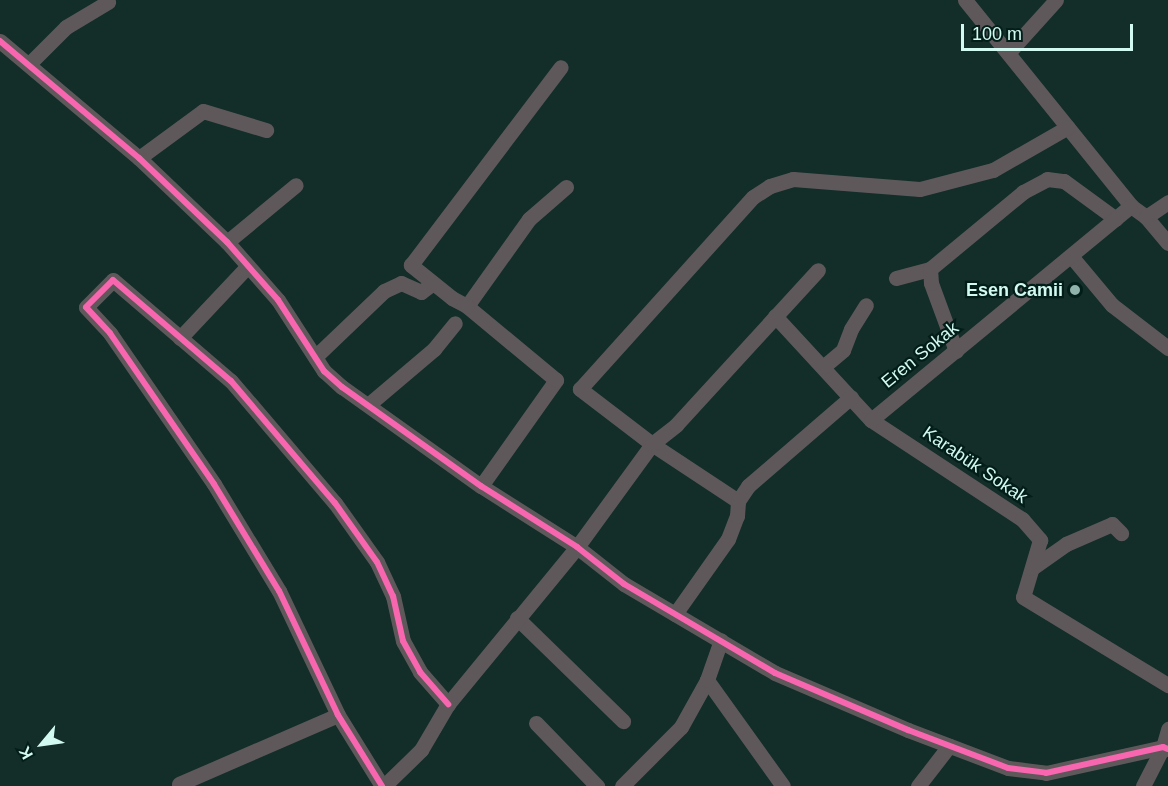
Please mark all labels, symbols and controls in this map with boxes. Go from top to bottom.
scale bar [964,12,1136,50]
text: 100 m [972,24,1022,44]
place label: Esen Camii [966,279,1063,301]
marker: Esen Camii [1068,283,1082,297]
street label: Eren Sokak [877,317,963,393]
street label: Karabük Sokak [918,422,1032,508]
north arrow [12,714,72,774]
text: K [16,744,36,762]

